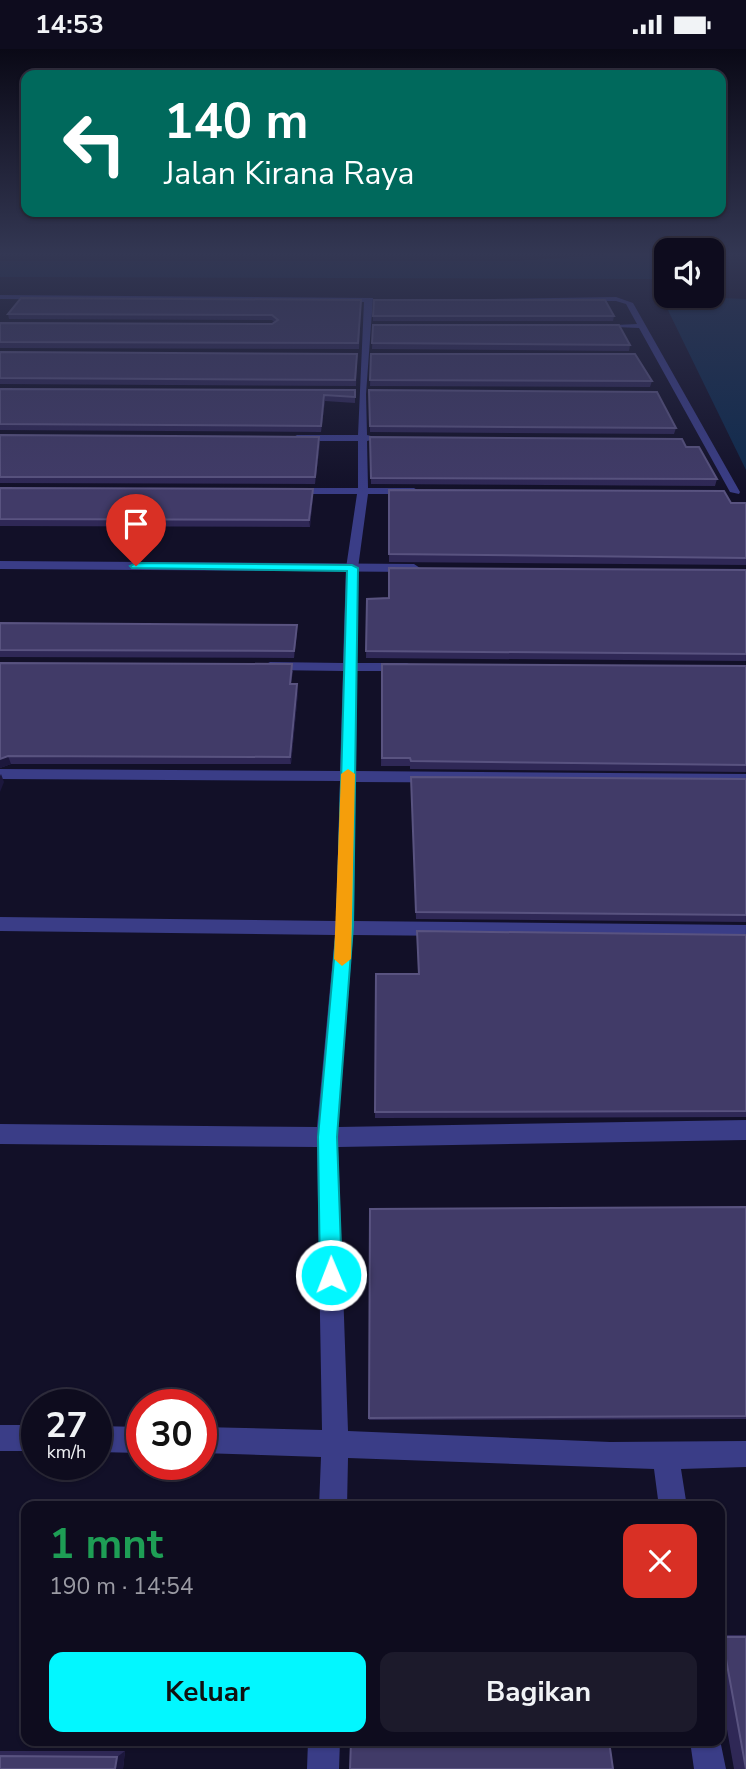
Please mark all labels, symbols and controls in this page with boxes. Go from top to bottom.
text: 14:53 [35,7,104,42]
text: 140 m [164,88,308,155]
icon: left [49,98,140,189]
text: Jalan Kirana Raya [164,152,414,195]
map controls [654,238,724,308]
button: sound [654,238,724,308]
pin [106,494,166,566]
icon: arrive [117,505,155,543]
position arrow [294,1238,368,1312]
speed limit sign: 30 [126,1389,217,1480]
text: 27 [45,1402,88,1449]
text: km/h [47,1440,86,1464]
text: 1 mnt [49,1516,163,1573]
button: close [623,1524,697,1598]
text: 190 m · 14:54 [49,1571,194,1602]
button: Keluar [49,1652,366,1732]
button: Bagikan [380,1652,697,1732]

